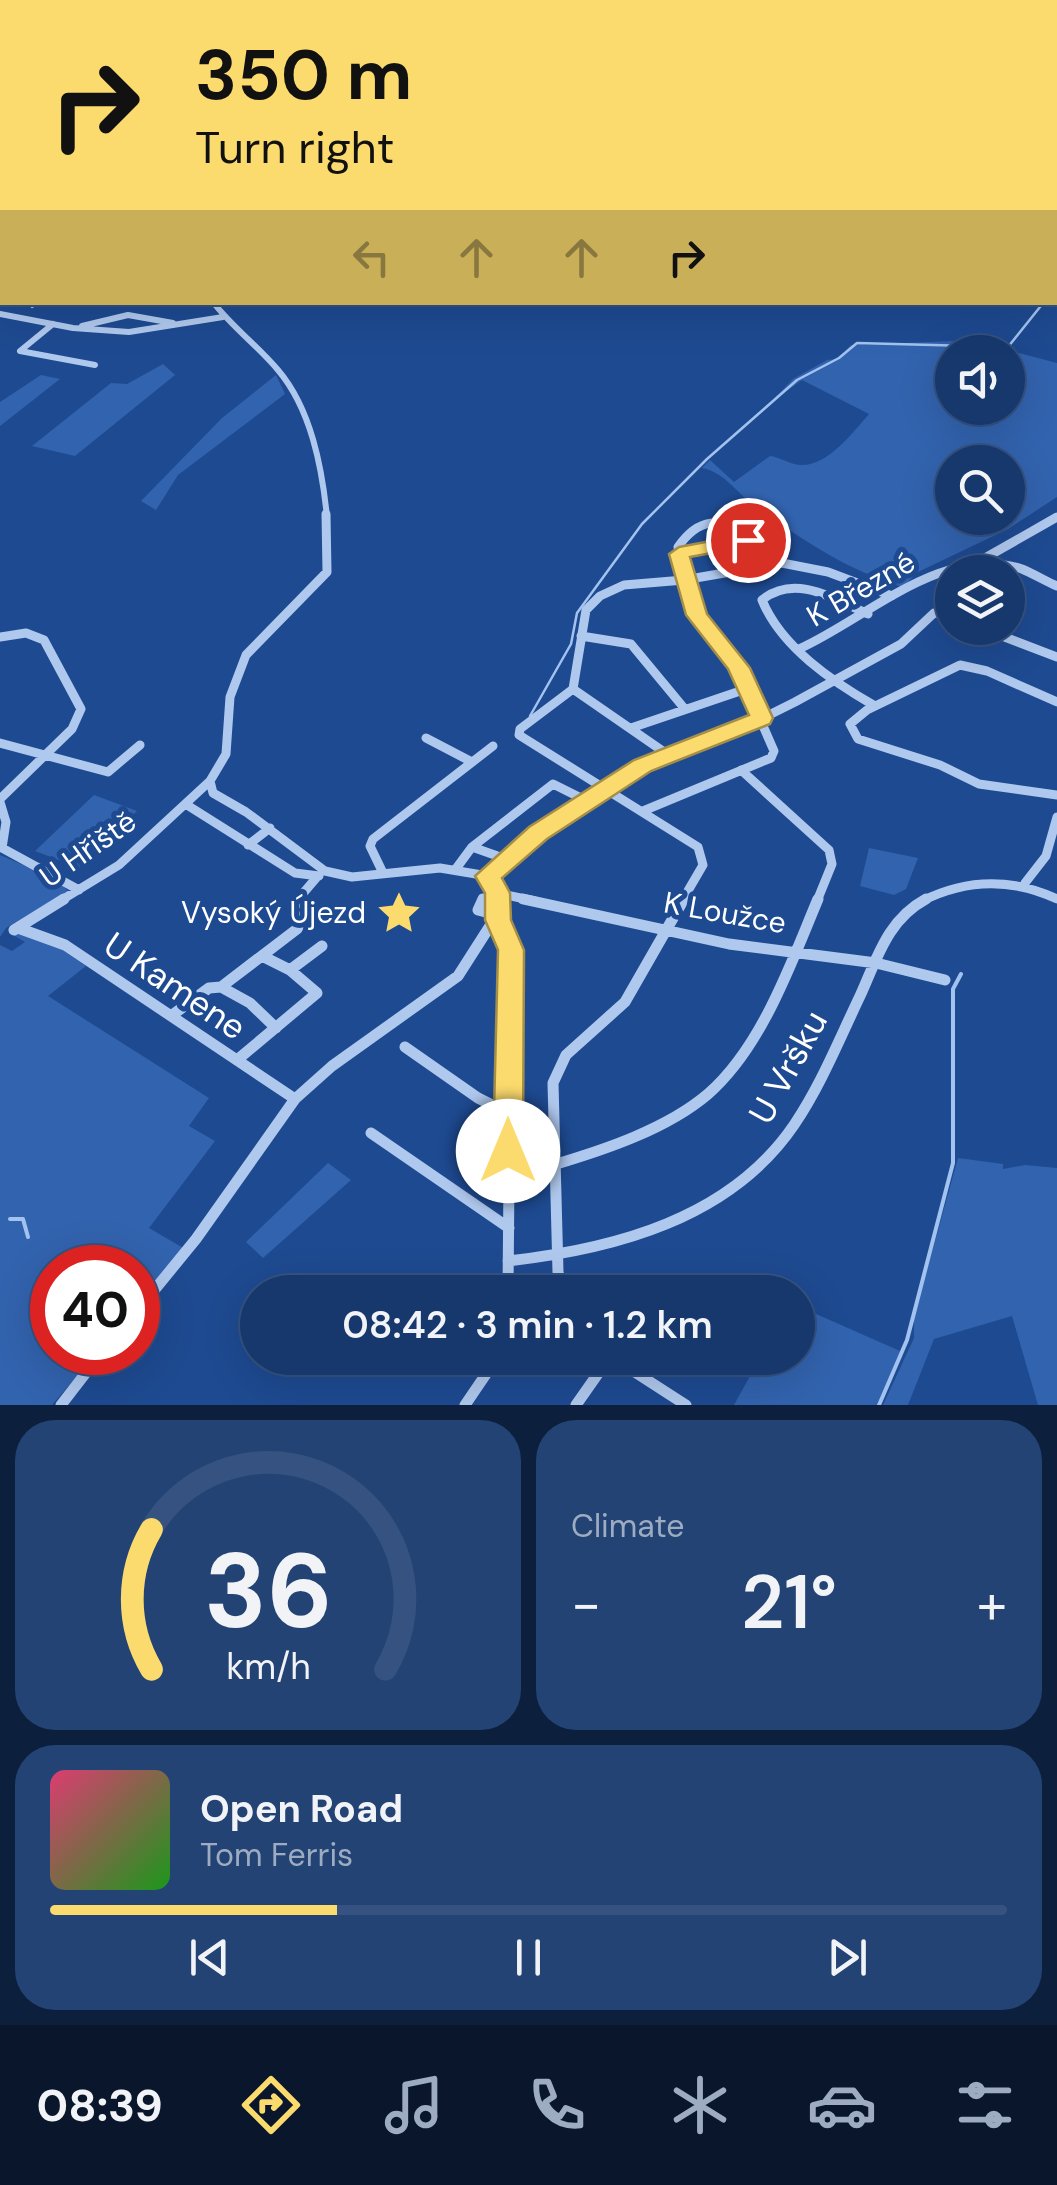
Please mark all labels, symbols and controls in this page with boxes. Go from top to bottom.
text: 350 m [195,30,412,121]
icon: right [30,40,160,170]
text: Turn right [195,118,394,177]
icon: left [344,230,399,285]
icon: ahead [449,230,504,285]
icon: ahead [554,230,609,285]
icon: right [659,230,714,285]
map controls [935,335,1025,645]
button: sound [935,335,1025,425]
button: search [935,445,1025,535]
pin [706,498,791,583]
icon: arrive [721,513,776,568]
street label: K Březné [799,542,922,635]
button: layers [935,555,1025,645]
street label: U Hřiště [32,801,144,896]
street label: K Loužce [661,883,789,942]
place icon: Vysoký Újezd [375,889,423,937]
place label: Vysoký Újezd [181,893,366,932]
street label: U Kamene [95,922,255,1050]
street label: U Vršku [738,1002,838,1132]
position arrow [456,1099,560,1203]
speed limit sign: 40 [30,1245,160,1375]
text: 08:42 · 3 min · 1.2 km [342,1300,713,1350]
text: Climate [571,1505,685,1547]
text: 36 [204,1524,332,1659]
text: 21° [741,1554,837,1651]
text: − [571,1568,601,1640]
text: + [977,1568,1007,1640]
text: km/h [226,1644,310,1690]
text: Open Road [200,1784,403,1834]
text: Tom Ferris [200,1834,353,1876]
icon: previous [182,1930,237,1985]
icon: pause [501,1930,556,1985]
icon: next [820,1930,875,1985]
icon: directions [236,2070,306,2140]
icon: music [379,2070,449,2140]
icon: phone [522,2070,592,2140]
icon: climate [665,2070,735,2140]
icon: car [807,2070,877,2140]
icon: filters [950,2070,1020,2140]
text: 08:39 [36,2076,163,2135]

